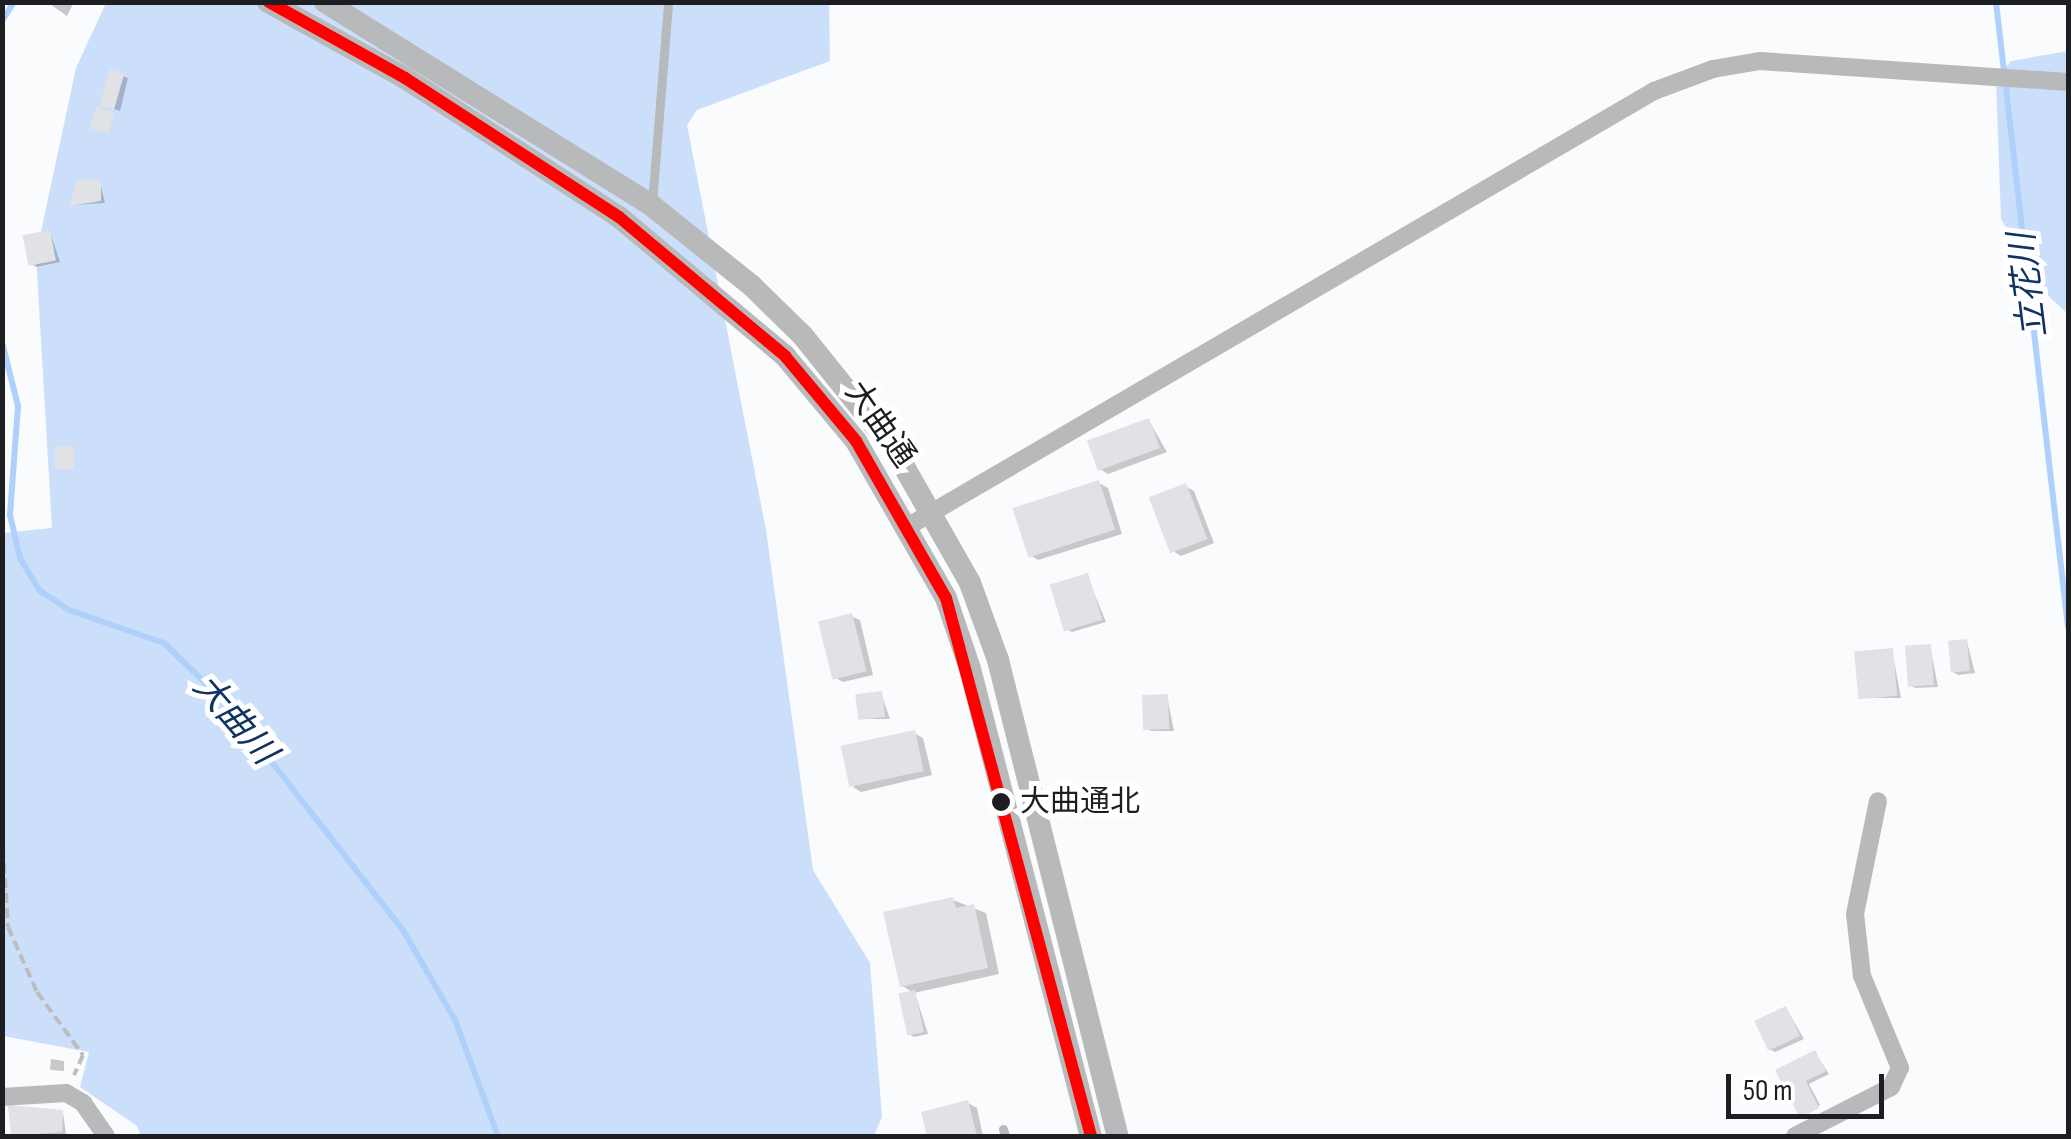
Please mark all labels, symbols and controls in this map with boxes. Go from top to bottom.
water label: 立花川 [2002,230,2056,340]
street label: 大曲通 [836,375,922,475]
water label: 大曲川 [184,667,284,773]
place label: 大曲通北 [1020,784,1140,820]
marker: 大曲通北 [991,792,1011,812]
scale bar [1731,1054,1888,1116]
text: 50 m [1743,1073,1792,1109]

